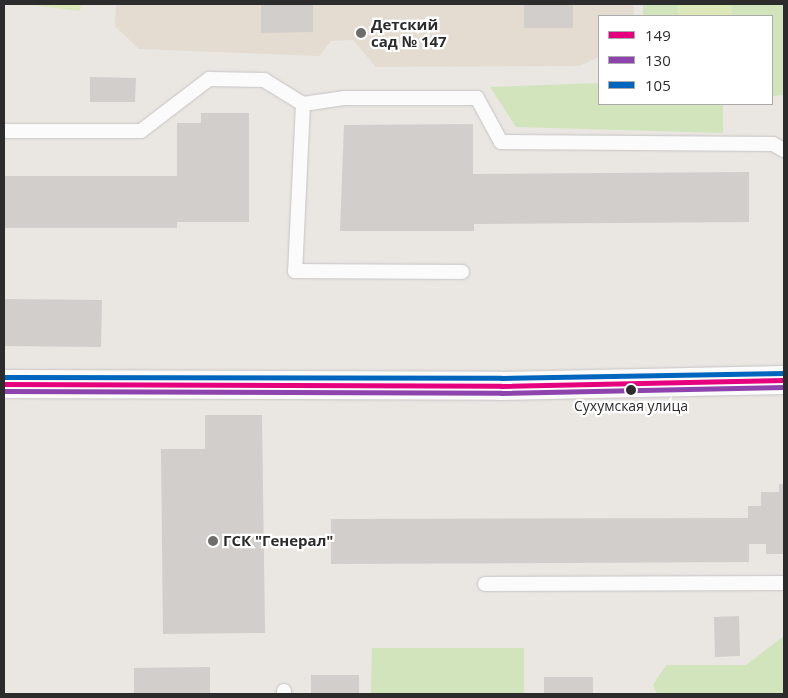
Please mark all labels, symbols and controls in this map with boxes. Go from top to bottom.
place label: Детский сад № 147 [371,15,447,50]
legend [598,15,773,105]
text: 149 [645,25,671,45]
marker: Детский сад № 147 [355,27,367,39]
text: 130 [645,50,671,70]
text: 105 [645,75,671,95]
marker: Сухумская улица [626,385,636,395]
place label: Сухумская улица [574,398,688,414]
place label: ГСК "Генерал" [223,532,333,550]
marker: ГСК "Генерал" [207,535,219,547]

